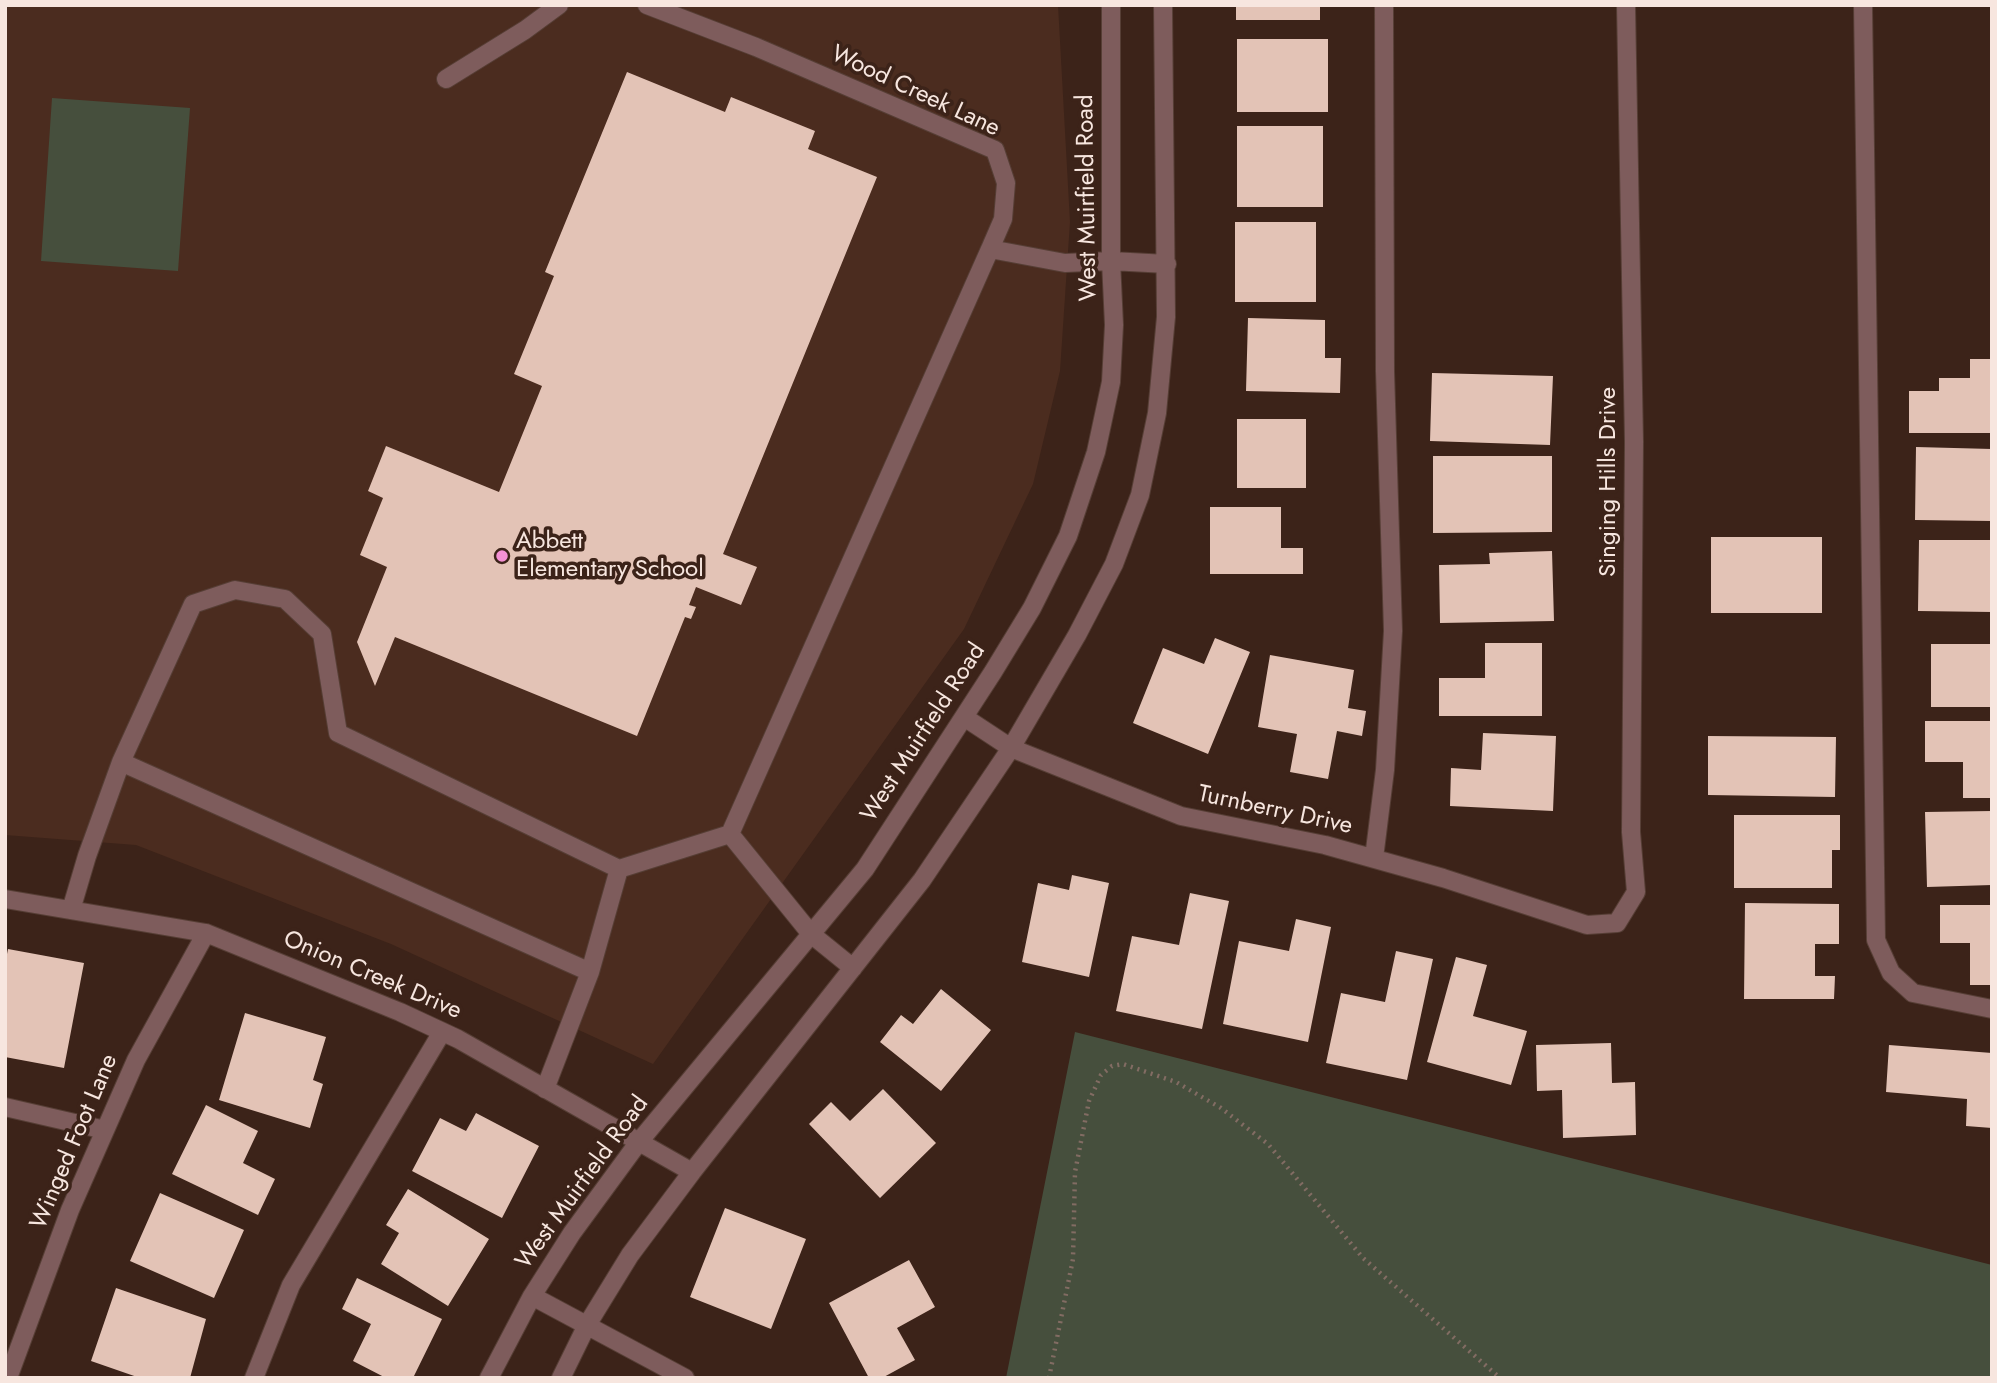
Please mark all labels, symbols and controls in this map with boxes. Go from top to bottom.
street label: Wood Creek Lane [826,40,1004,144]
street label: West Muirfield Road [1072,94,1104,302]
street label: Singing Hills Drive [1595,387,1623,577]
place label: Abbett Elementary School [516,528,704,584]
marker: Abbett Elementary School [494,548,510,564]
street label: West Muirfield Road [856,638,992,828]
street label: Turnberry Drive [1195,781,1355,841]
street label: Onion Creek Drive [279,925,465,1027]
street label: Winged Foot Lane [25,1050,125,1234]
street label: West Muirfield Road [511,1091,655,1275]

